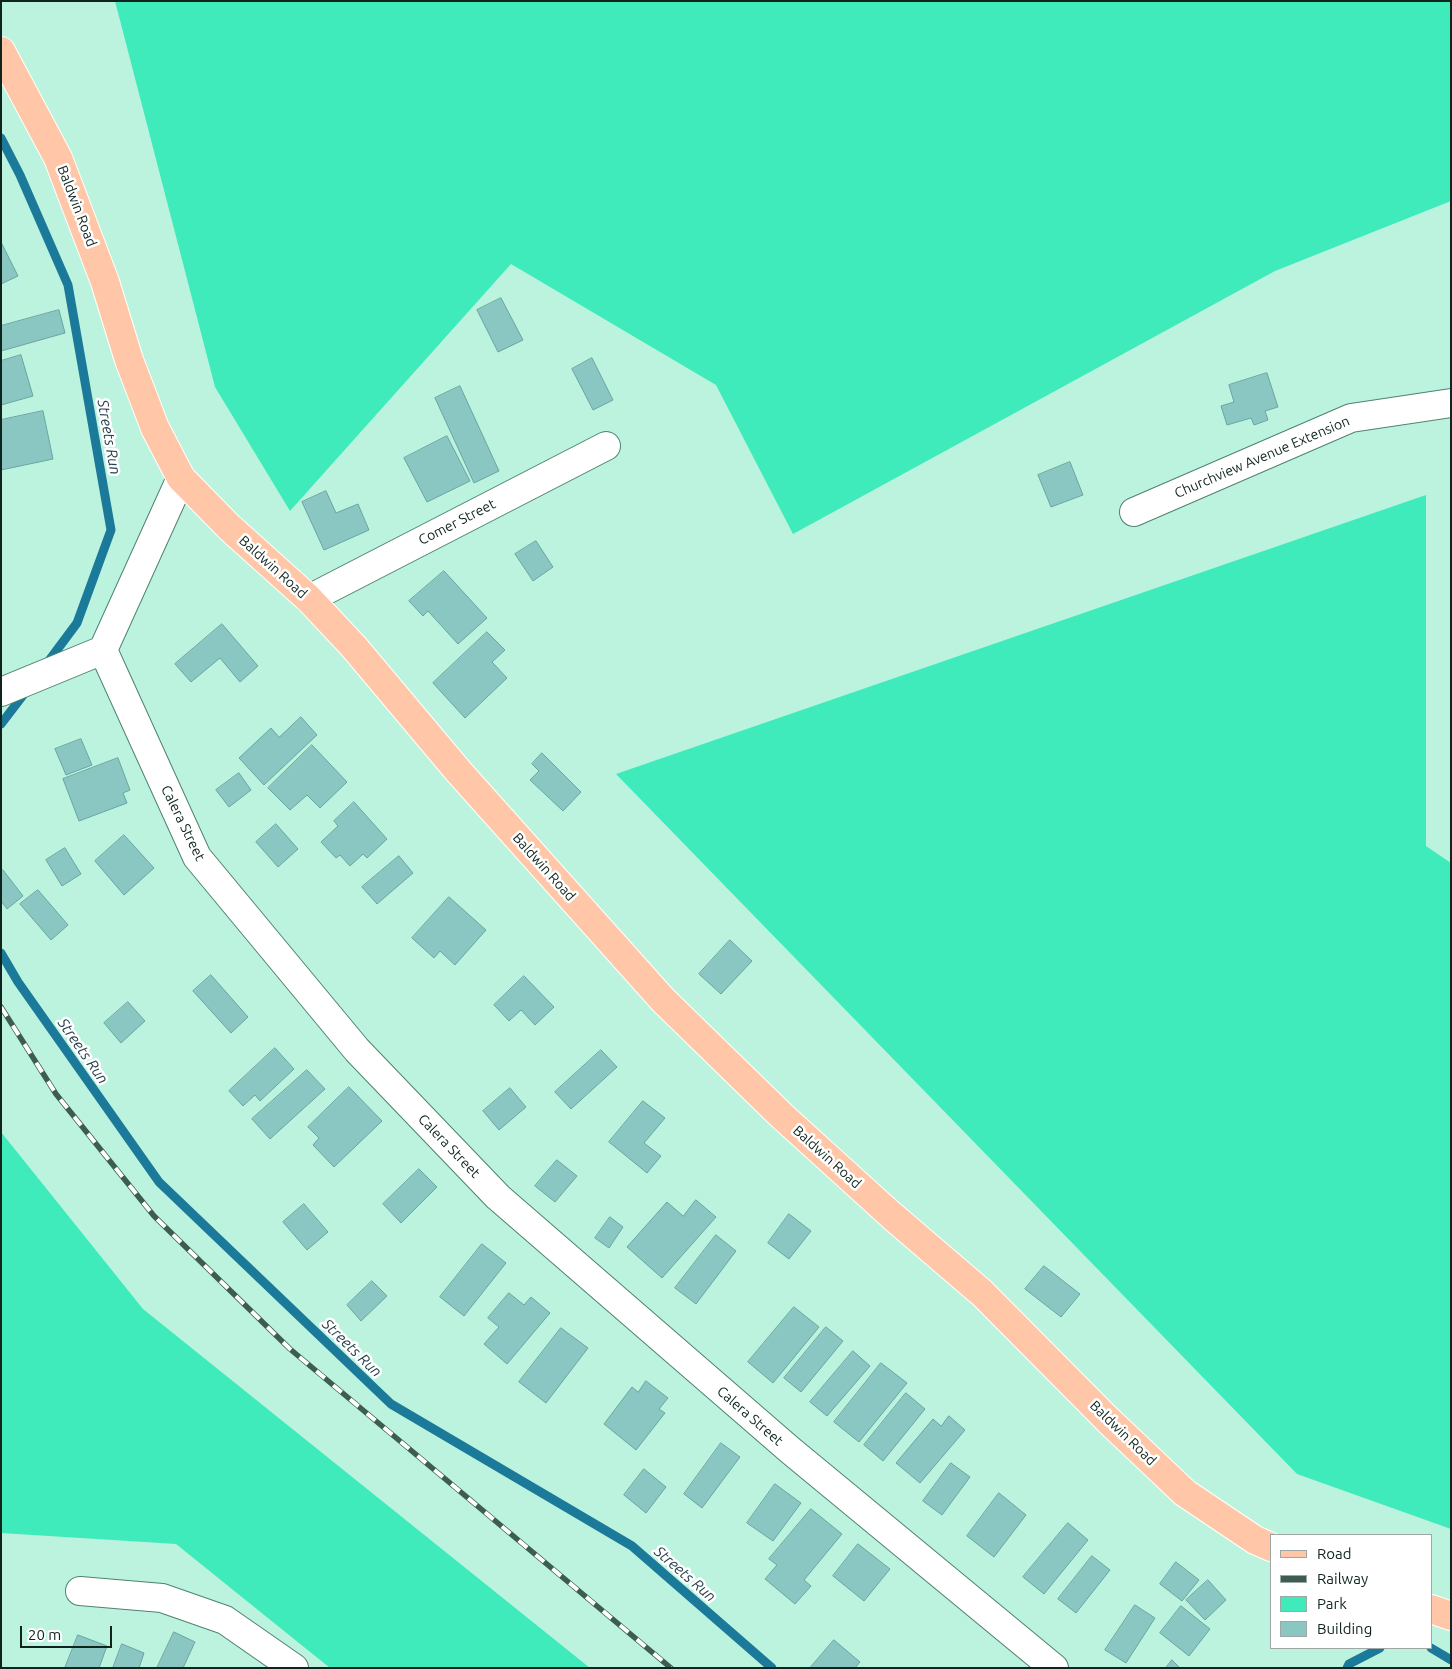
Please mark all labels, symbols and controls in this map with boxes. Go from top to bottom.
street label: Baldwin Road [54,163,100,249]
water label: Streets Run [94,398,124,476]
street label: Churchview Avenue Extension [1172,412,1352,502]
street label: Comer Street [416,495,498,549]
street label: Baldwin Road [236,532,310,602]
street label: Calera Street [157,782,209,864]
street label: Baldwin Road [509,830,579,904]
water label: Streets Run [54,1015,112,1087]
street label: Calera Street [414,1111,484,1181]
street label: Baldwin Road [790,1122,864,1192]
water label: Streets Run [319,1315,385,1381]
street label: Calera Street [714,1383,786,1449]
street label: Baldwin Road [1086,1397,1160,1469]
legend [1270,1534,1432,1649]
water label: Streets Run [651,1542,719,1606]
text: Road [1317,1545,1352,1562]
text: Railway [1317,1570,1368,1587]
text: Park [1317,1595,1347,1612]
scale bar [22,1616,115,1648]
text: Building [1317,1620,1372,1637]
text: 20 m [28,1626,61,1643]

